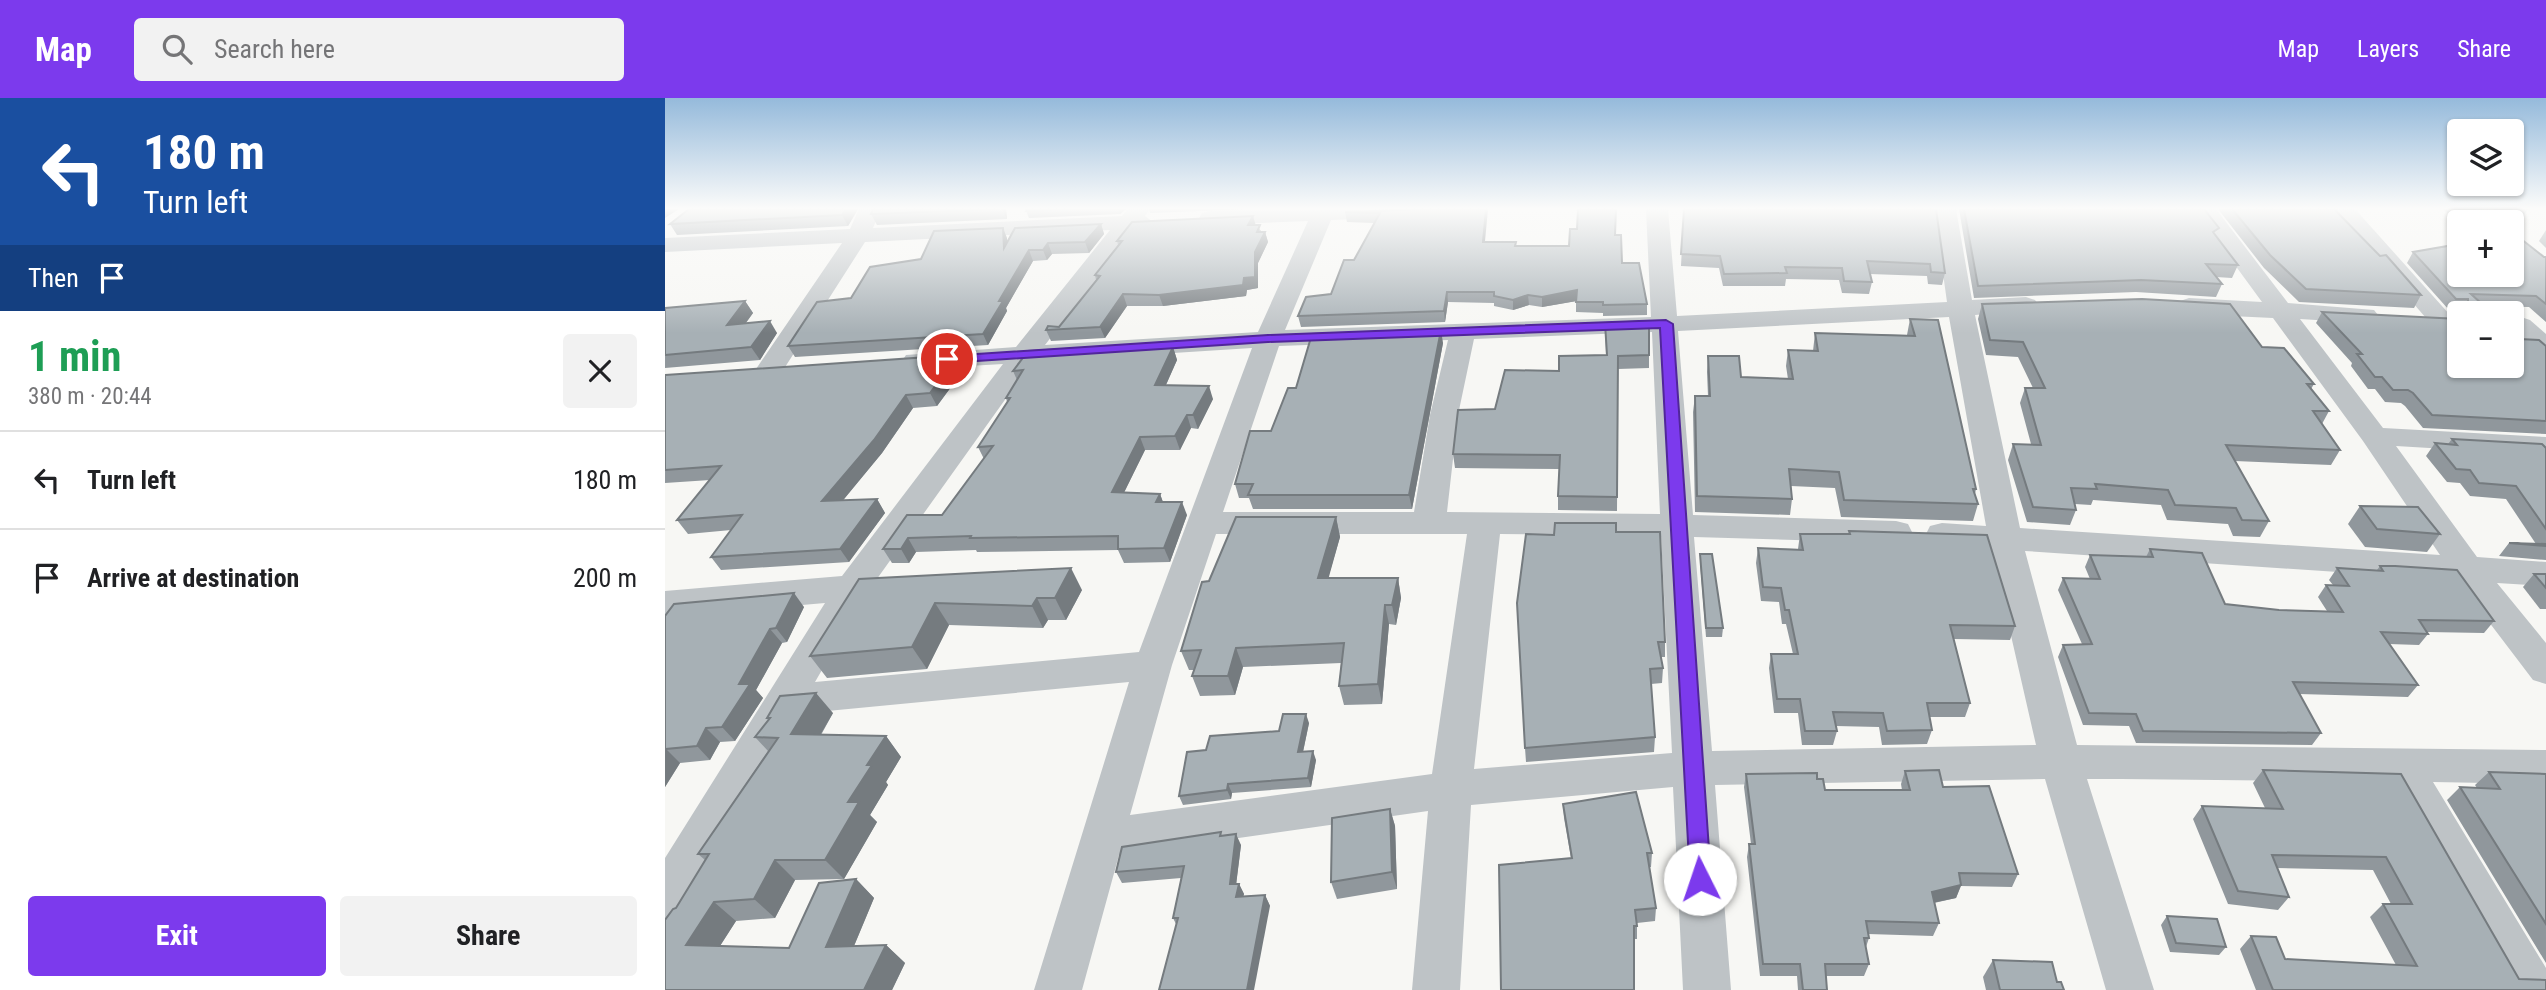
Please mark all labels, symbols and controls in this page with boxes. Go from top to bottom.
search box [134,18,624,81]
text: Map [35,30,92,69]
icon: search [158,30,196,68]
text: Search here [214,34,335,64]
text: Map [2278,35,2319,63]
text: Layers [2357,35,2419,63]
text: Share [2457,35,2511,63]
map controls [2447,119,2524,378]
button: layers [2447,119,2524,196]
text: 180 m [143,124,265,181]
icon: left [28,126,119,217]
text: Turn left [143,183,248,221]
button: + [2447,210,2524,287]
icon: arrive [93,259,131,297]
text: Then [28,263,79,293]
button: − [2447,301,2524,378]
pin [917,329,977,389]
text: 1 min [28,332,121,381]
button: close [563,334,637,408]
icon: arrive [928,340,966,378]
text: 380 m · 20:44 [28,383,152,410]
icon: left [28,461,66,499]
text: Turn left [87,465,176,495]
text: 180 m [573,465,637,495]
icon: arrive [28,559,66,597]
text: Arrive at destination [87,563,299,593]
text: 200 m [573,563,637,593]
position arrow [1663,842,1737,916]
button: Exit [28,896,326,976]
button: Share [340,896,637,976]

